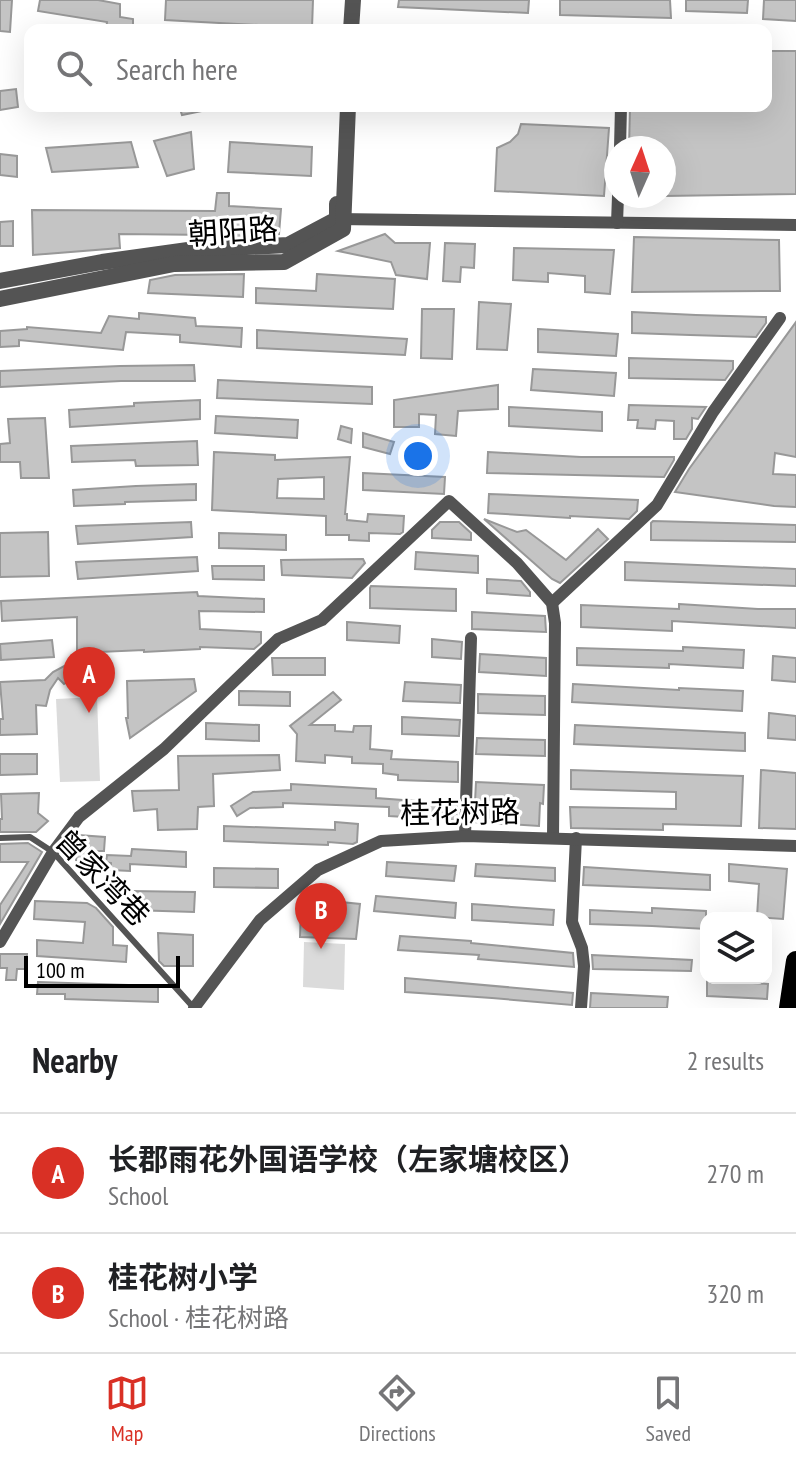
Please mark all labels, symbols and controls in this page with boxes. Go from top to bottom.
search box [24,24,772,112]
icon: search [52,46,96,90]
text: Search here [116,49,238,88]
north arrow [604,136,676,208]
street label: 朝阳路 [187,208,279,253]
your location [398,436,438,476]
pin: A [63,647,115,713]
street label: 桂花树路 [400,791,520,832]
street label: 曾家湾巷 [47,820,159,934]
pin: B [295,883,347,949]
map controls [700,912,772,984]
button: layers [700,912,772,984]
scale bar [24,952,180,988]
text: 100 m [36,956,85,984]
text: Nearby [32,1038,117,1082]
text: 2 results [687,1044,764,1077]
text: 长郡雨花外国语学校（左家塘校区） [108,1139,588,1178]
text: A [51,1157,65,1190]
text: 270 m [706,1157,764,1190]
text: School [108,1179,168,1212]
text: 桂花树小学 [108,1257,258,1296]
text: B [52,1277,64,1310]
text: 320 m [706,1277,764,1310]
text: School · 桂花树路 [108,1301,289,1334]
tab: Map [105,1371,149,1447]
tab: Directions [359,1371,436,1447]
tab: Saved [646,1371,691,1447]

